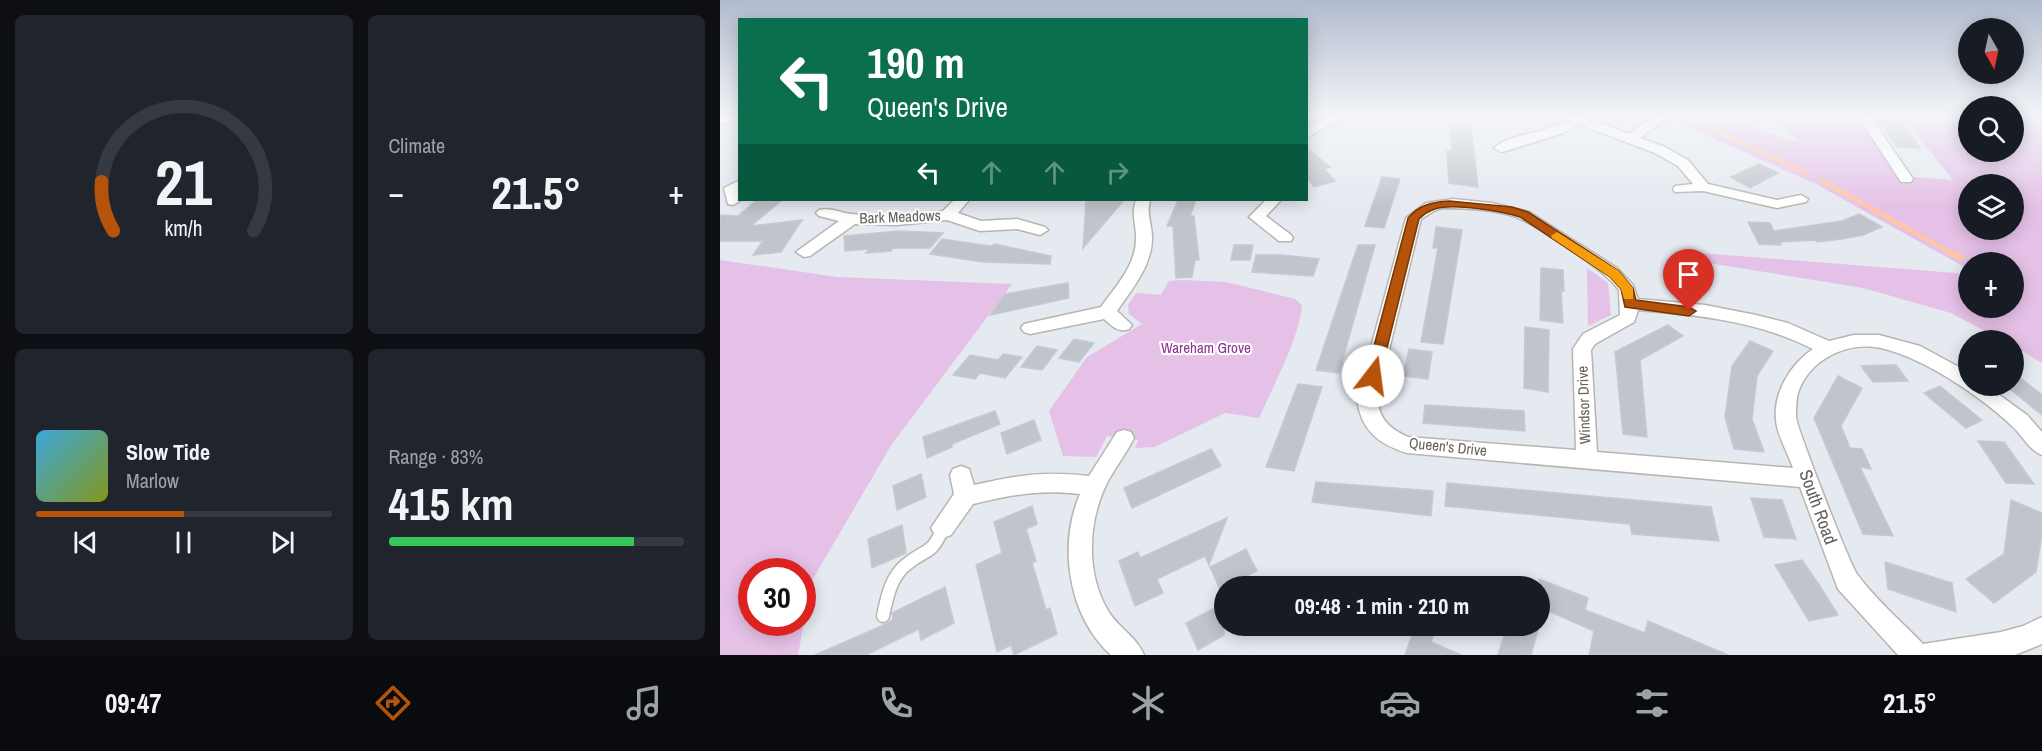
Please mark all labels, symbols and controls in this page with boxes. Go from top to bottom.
north arrow [1958,18,2024,84]
map controls [1958,18,2024,396]
text: 190 m [867,35,965,91]
icon: left [768,42,846,120]
text: Queen's Drive [867,89,1008,125]
button: search [1958,96,2024,162]
text: Climate [389,132,445,159]
text: 21 [155,140,213,224]
icon: left [912,156,945,189]
icon: ahead [975,156,1008,189]
icon: ahead [1038,156,1071,189]
icon: right [1101,156,1134,189]
text: 21.5° [491,162,581,223]
text: − [389,170,404,214]
text: + [668,170,684,214]
button: layers [1958,174,2024,240]
street label: Bark Meadows [859,205,941,228]
text: km/h [165,215,203,244]
pin [1663,249,1714,311]
button: + [1958,252,2024,318]
icon: arrive [1672,258,1705,291]
button: − [1958,330,2024,396]
park label: Wareham Grove [1161,337,1251,358]
position arrow [1341,344,1405,408]
street label: Windsor Drive [1572,365,1595,445]
street label: Queen's Drive [1408,432,1488,461]
text: Slow Tide [126,437,210,467]
text: Range · 83% [389,443,483,470]
street label: South Road [1793,466,1844,548]
text: Marlow [126,467,179,494]
text: 415 km [389,473,514,534]
icon: previous [69,526,102,559]
icon: pause [167,526,200,559]
icon: next [266,526,299,559]
speed limit sign: 30 [738,558,816,636]
text: 09:48 · 1 min · 210 m [1295,591,1469,621]
icon: directions [372,682,414,724]
icon: music [623,682,665,724]
icon: phone [875,682,917,724]
icon: climate [1127,682,1169,724]
icon: car [1379,682,1421,724]
icon: filters [1631,682,1673,724]
text: 09:47 [105,685,162,721]
text: 21.5° [1883,685,1937,721]

